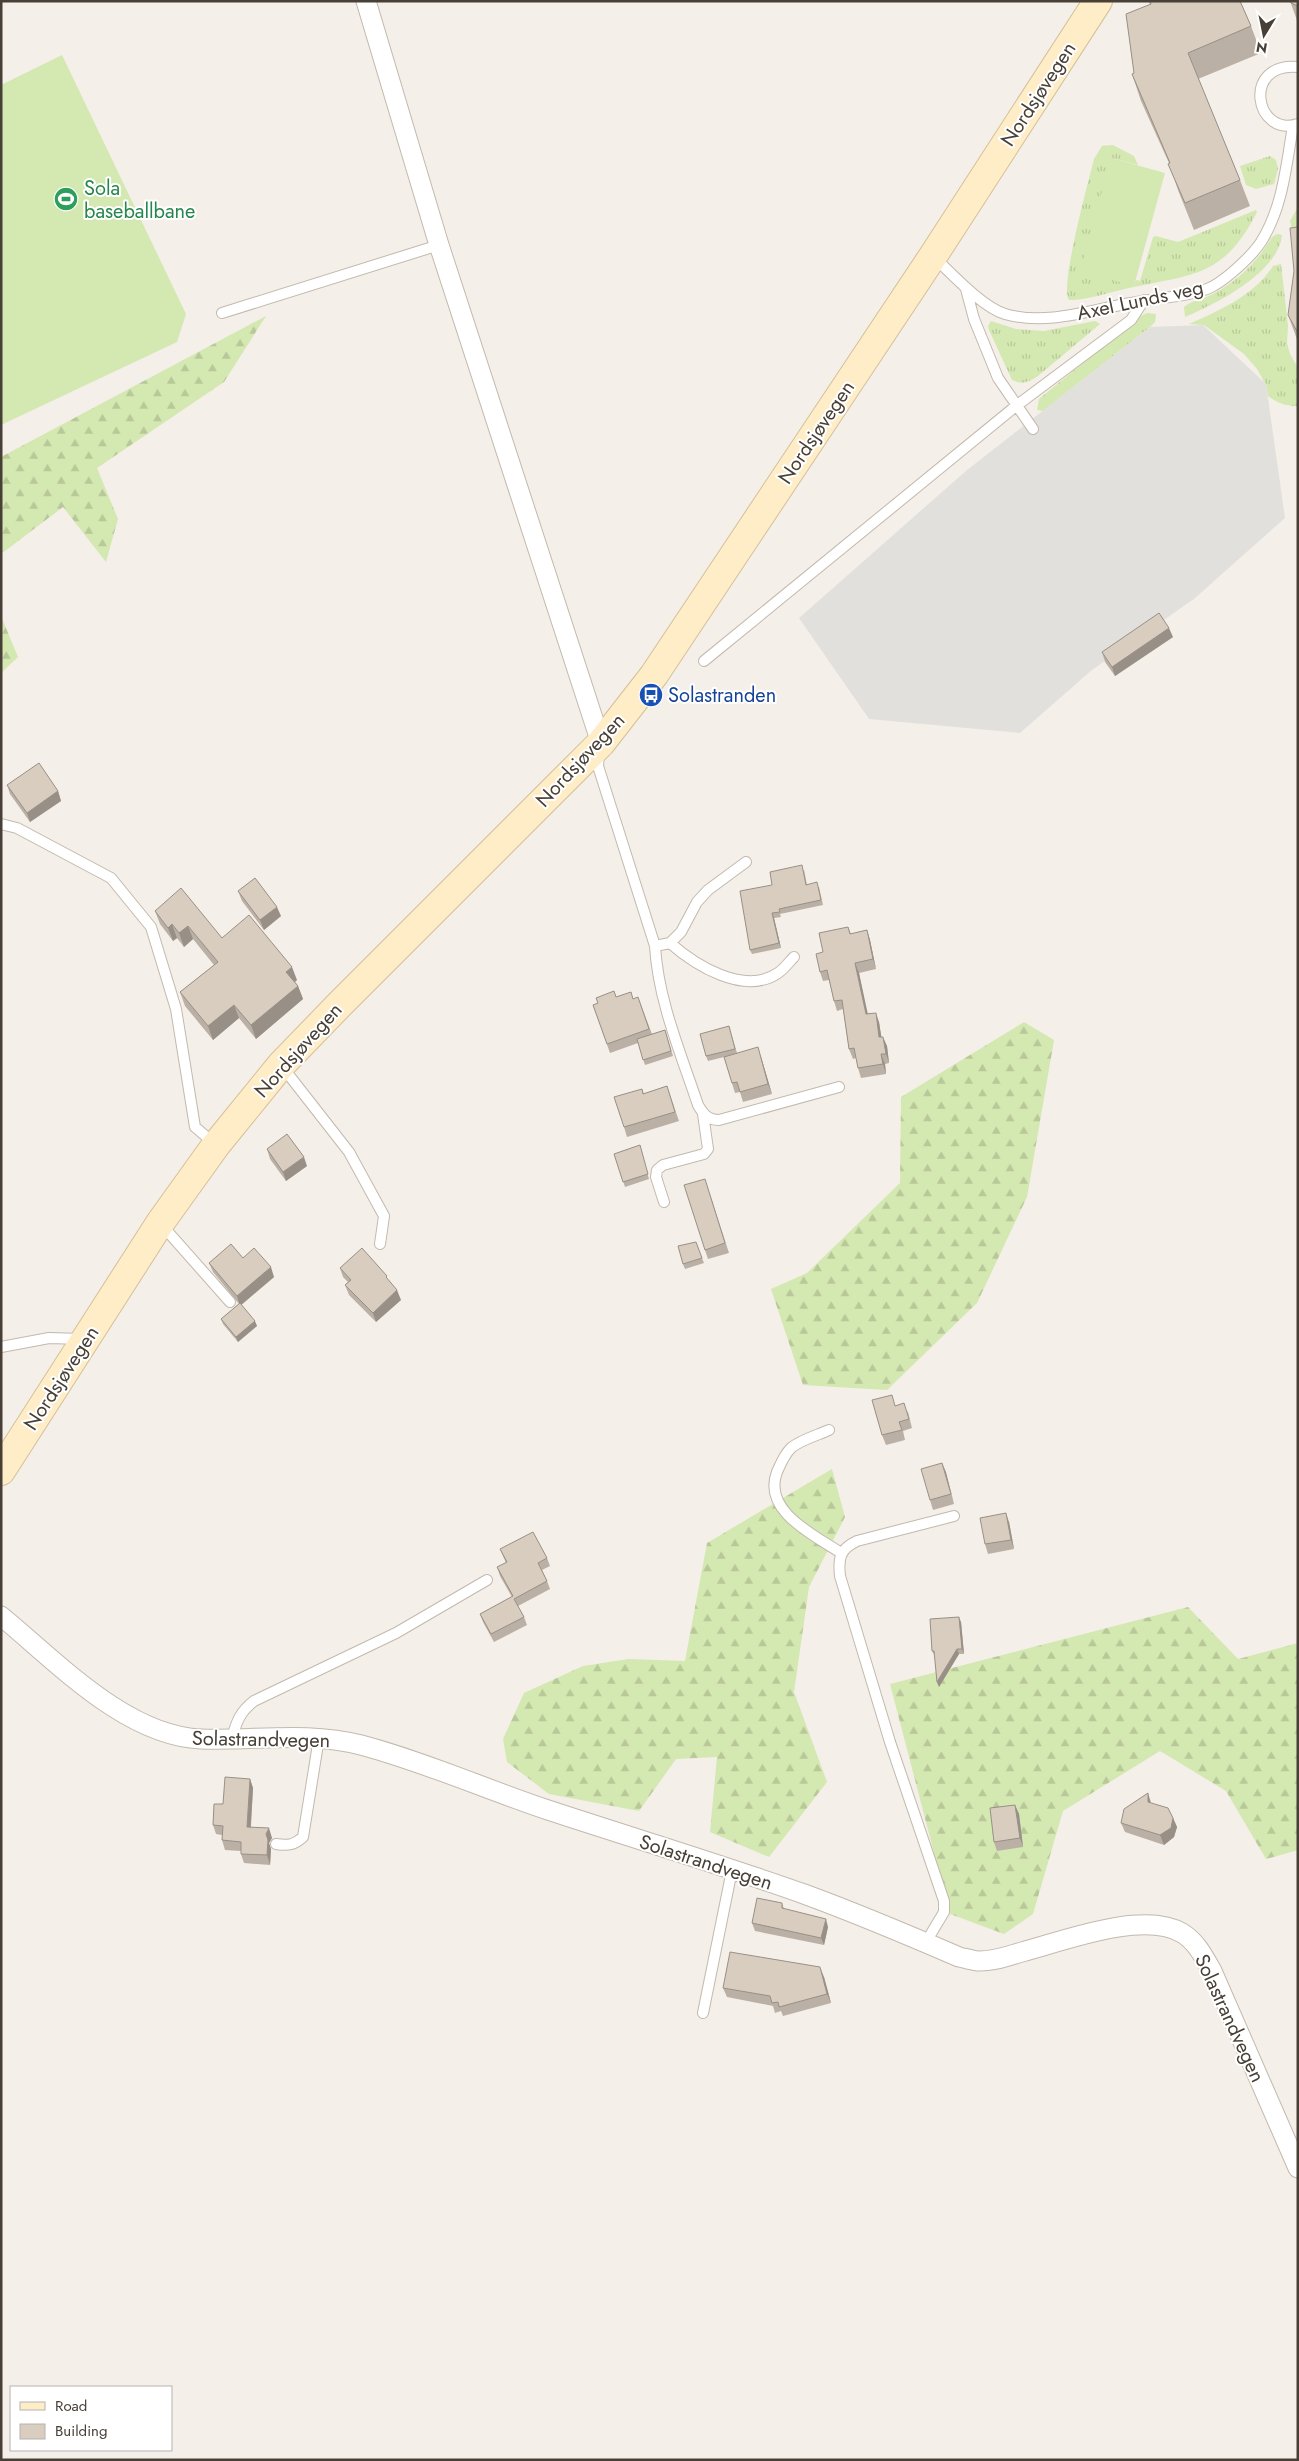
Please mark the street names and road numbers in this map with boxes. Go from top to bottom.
street label: Nordsjøvegen [994,36,1083,152]
street label: Axel Lunds veg [1074,273,1206,328]
street label: Nordsjøvegen [771,375,862,490]
street label: Nordsjøvegen [529,707,632,814]
street label: Nordsjøvegen [248,996,349,1104]
street label: Nordsjøvegen [17,1320,106,1436]
street label: Solastrandvegen [192,1724,330,1755]
street label: Solastrandvegen [636,1827,776,1898]
street label: Solastrandvegen [1187,1949,1272,2087]

